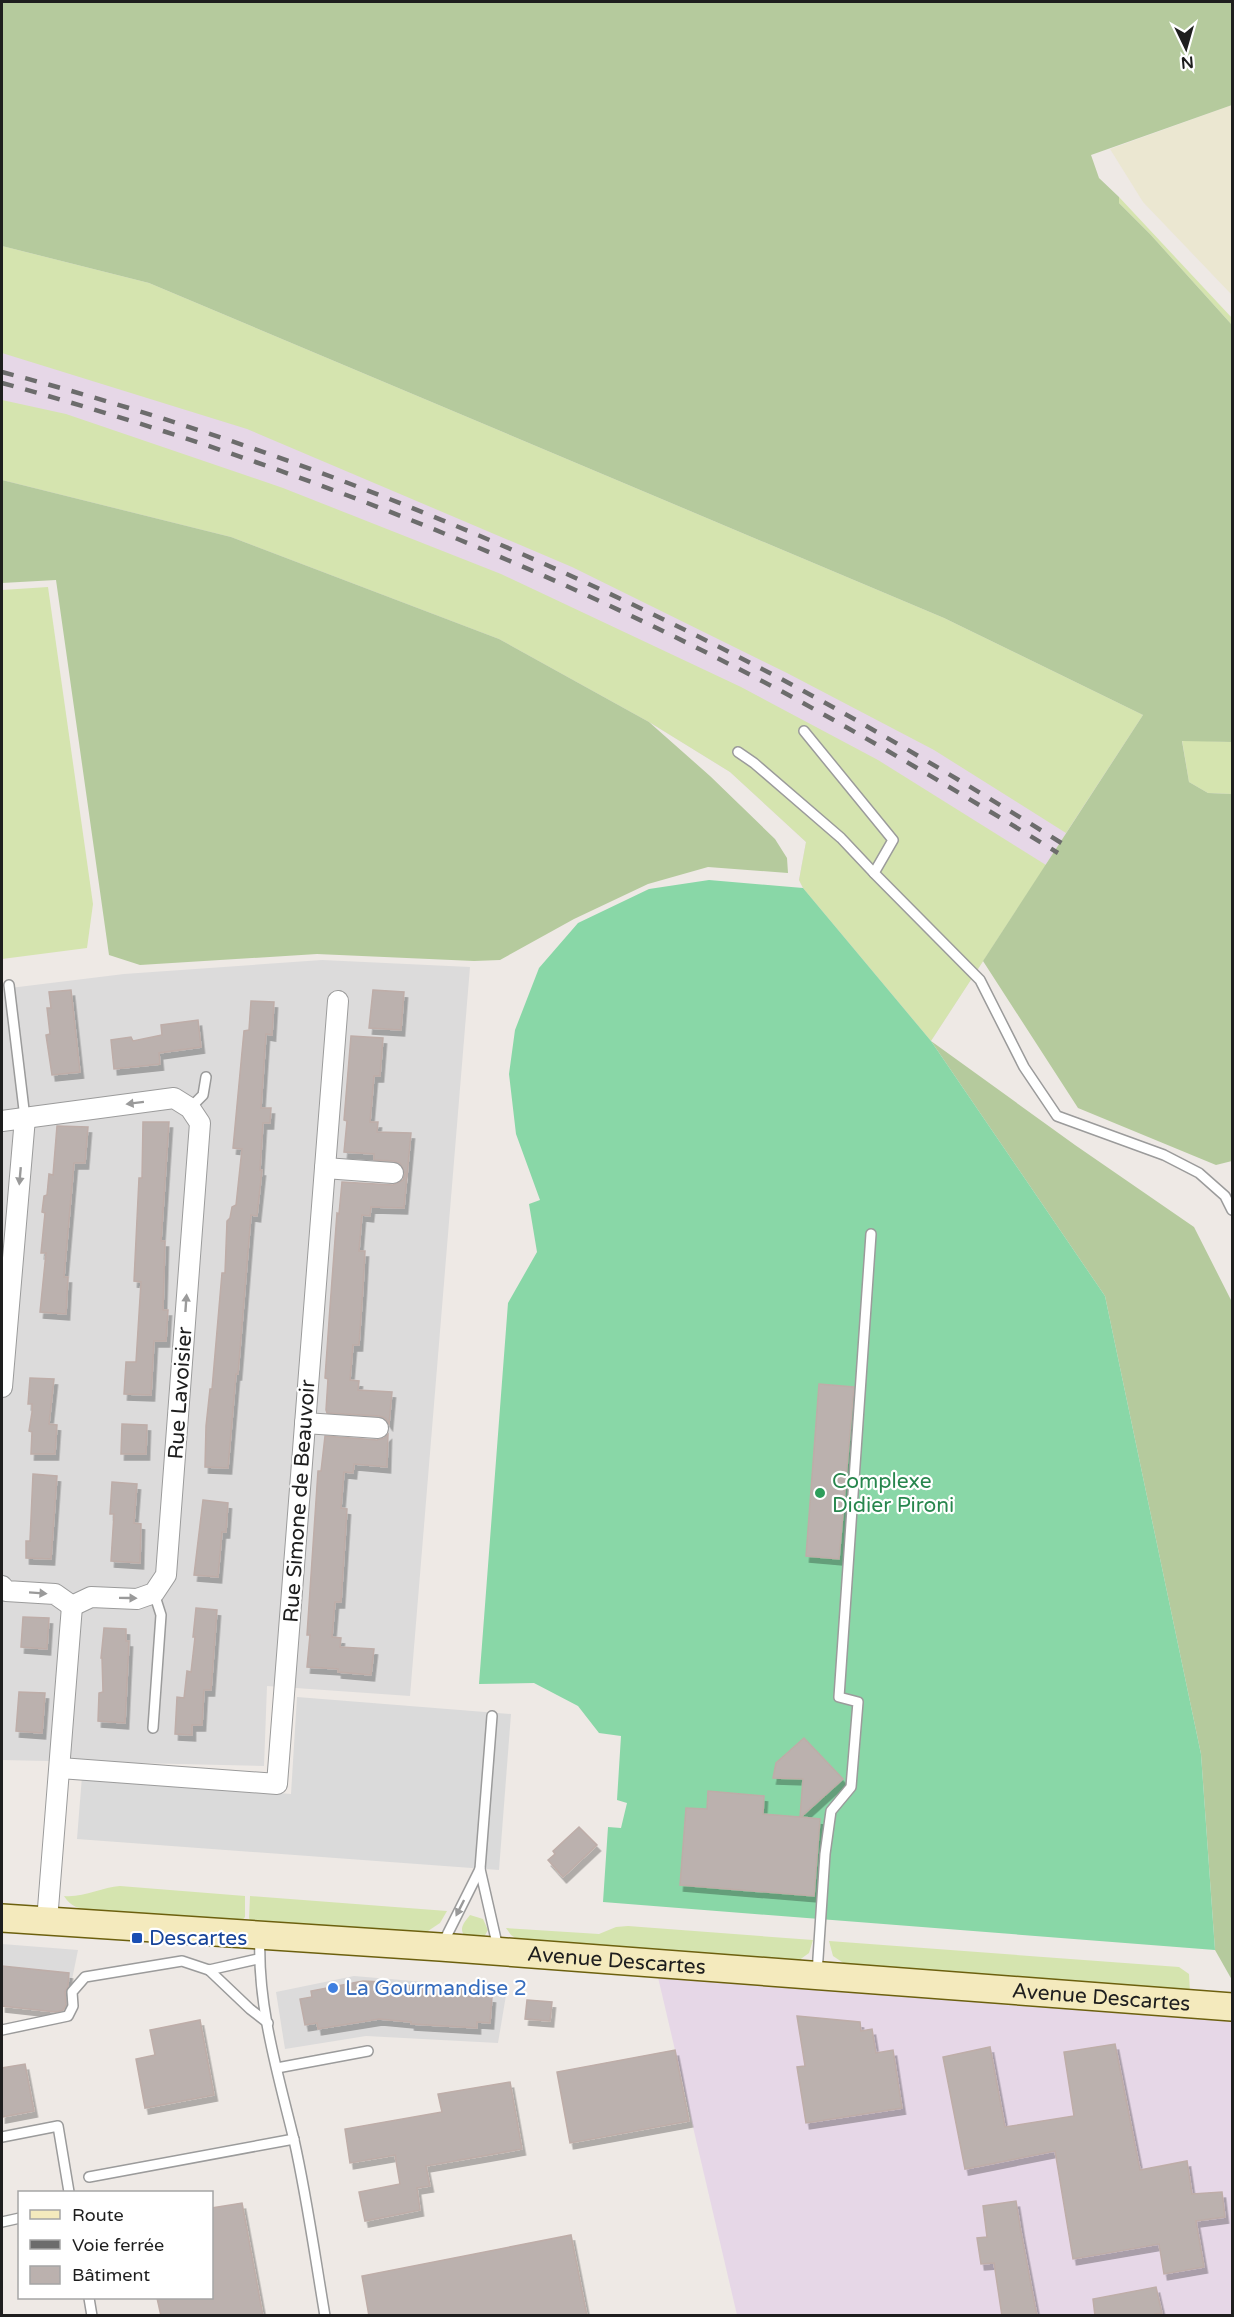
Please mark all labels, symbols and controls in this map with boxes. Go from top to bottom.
north arrow [1156,18,1216,78]
text: N [1180,51,1194,72]
one-way arrow [125,1099,144,1108]
one-way arrow [15,1167,25,1186]
one-way arrow [182,1294,191,1313]
street label: Rue Lavoisier [163,1326,198,1460]
street label: Rue Simone de Beauvoir [279,1379,320,1623]
place label: Complexe Didier Pironi [832,1469,954,1518]
marker: Complexe Didier Pironi [813,1486,827,1500]
one-way arrow [28,1588,47,1597]
one-way arrow [119,1594,138,1603]
one-way arrow [455,1900,465,1917]
place label: Descartes [149,1926,247,1951]
marker: Descartes [130,1931,144,1945]
street label: Avenue Descartes [526,1942,707,1980]
place label: La Gourmandise 2 [345,1976,527,2001]
street label: Avenue Descartes [1011,1978,1191,2017]
marker: La Gourmandise 2 [326,1981,340,1995]
legend [18,2191,213,2299]
text: Route [72,2204,124,2226]
text: Voie ferrée [72,2234,164,2256]
text: Bâtiment [72,2264,150,2286]

